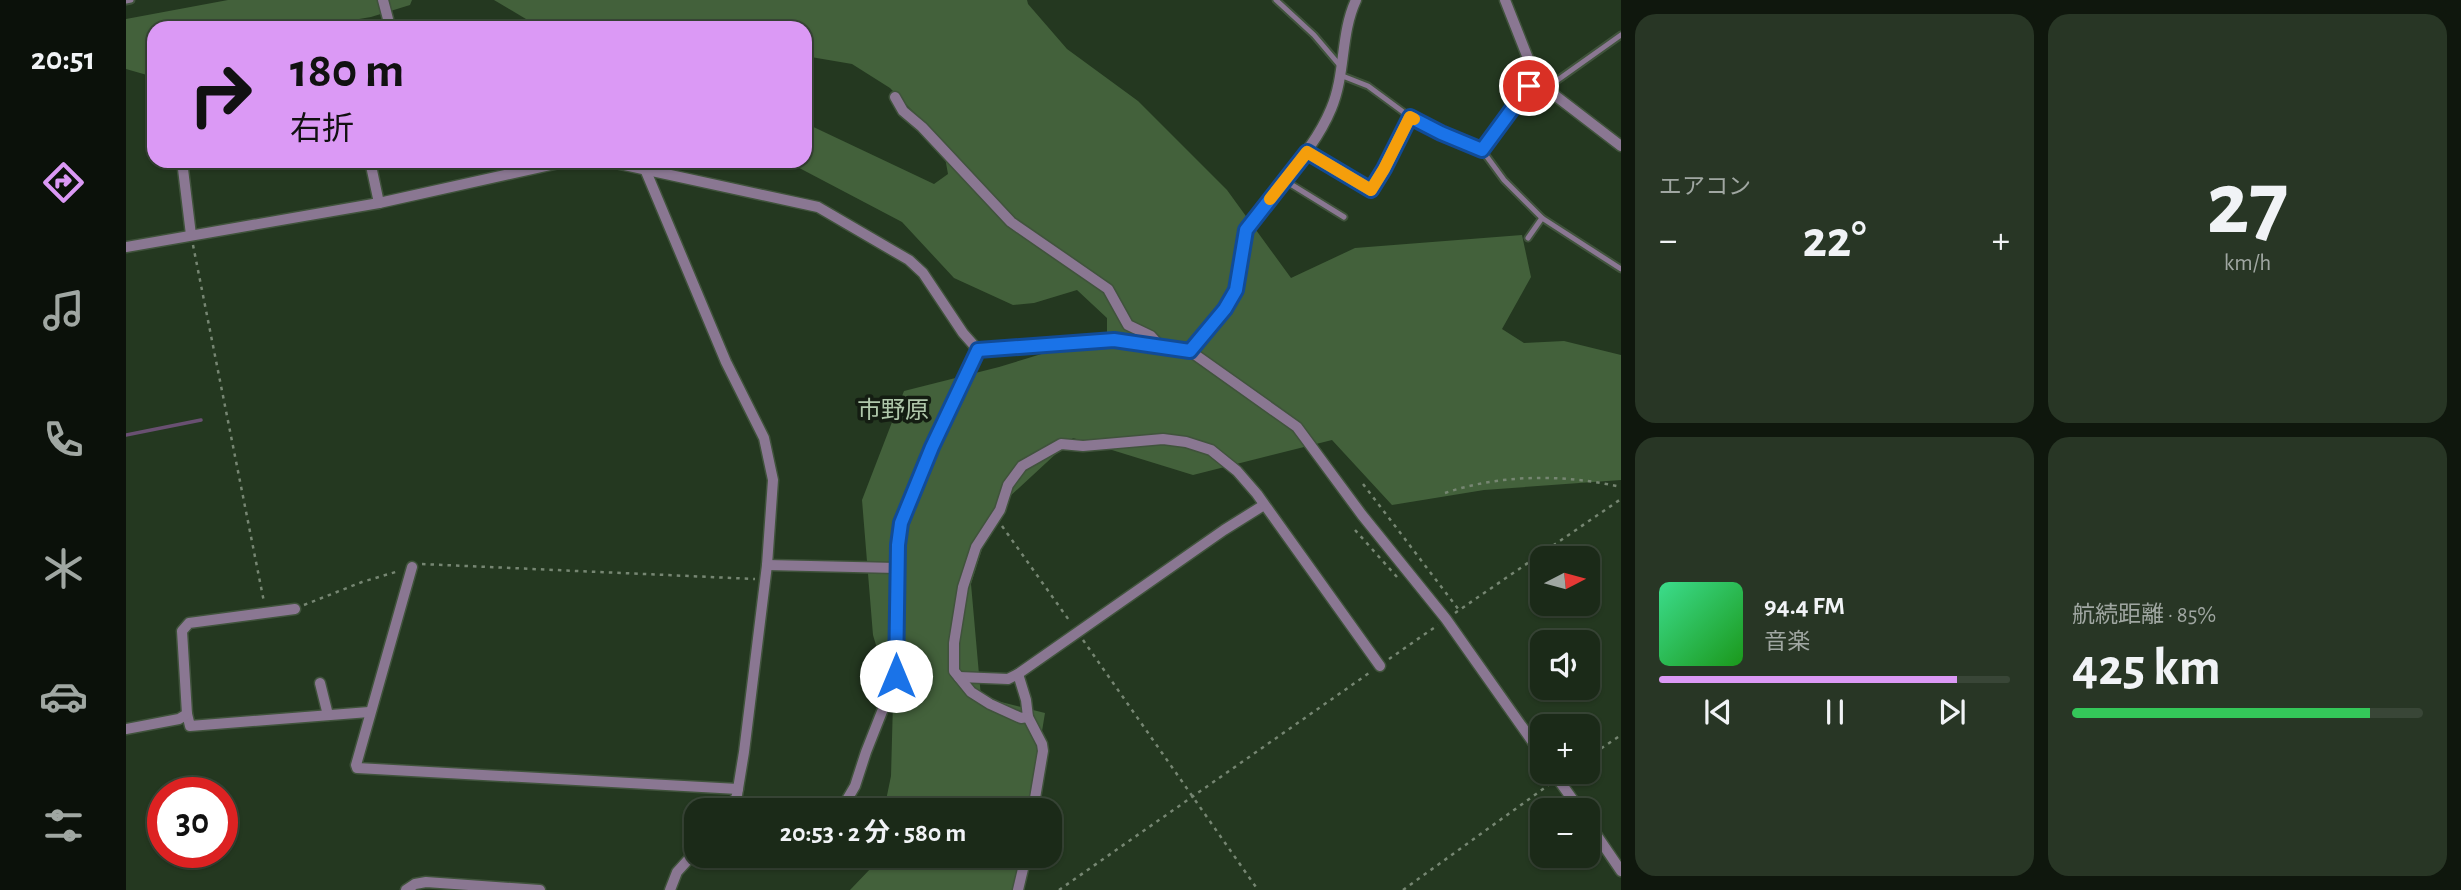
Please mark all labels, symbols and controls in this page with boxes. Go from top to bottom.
text: 20:51 [31,43,95,75]
text: 180 m [290,47,404,96]
icon: right [175,49,266,140]
pin [1499,56,1559,116]
icon: arrive [1510,67,1548,105]
text: 右折 [290,113,354,145]
icon: directions [39,158,88,207]
text: 27 [2206,159,2289,250]
text: エアコン [1659,176,1751,199]
text: 22° [1802,214,1867,266]
text: − [1659,222,1677,260]
text: + [1992,222,2010,260]
text: km/h [2224,252,2271,275]
icon: music [39,286,88,335]
district label: 市野原 [857,397,929,423]
icon: phone [39,415,88,464]
icon: climate [39,544,88,593]
north arrow [1530,546,1600,616]
map controls [1530,546,1600,868]
text: 94.4 FM [1764,593,1845,619]
text: 航続距離 · 85% [2072,604,2216,627]
button: sound [1530,630,1600,700]
text: 音楽 [1764,631,1810,654]
position arrow [859,639,933,713]
text: 425 km [2072,642,2221,694]
icon: car [39,672,88,721]
icon: previous [1699,693,1737,731]
icon: pause [1816,693,1854,731]
icon: next [1933,693,1971,731]
button: + [1530,714,1600,784]
speed limit sign: 30 [147,777,238,868]
button: − [1530,798,1600,868]
icon: filters [39,801,88,850]
text: 20:53 · 2 分 · 580 m [780,820,966,846]

